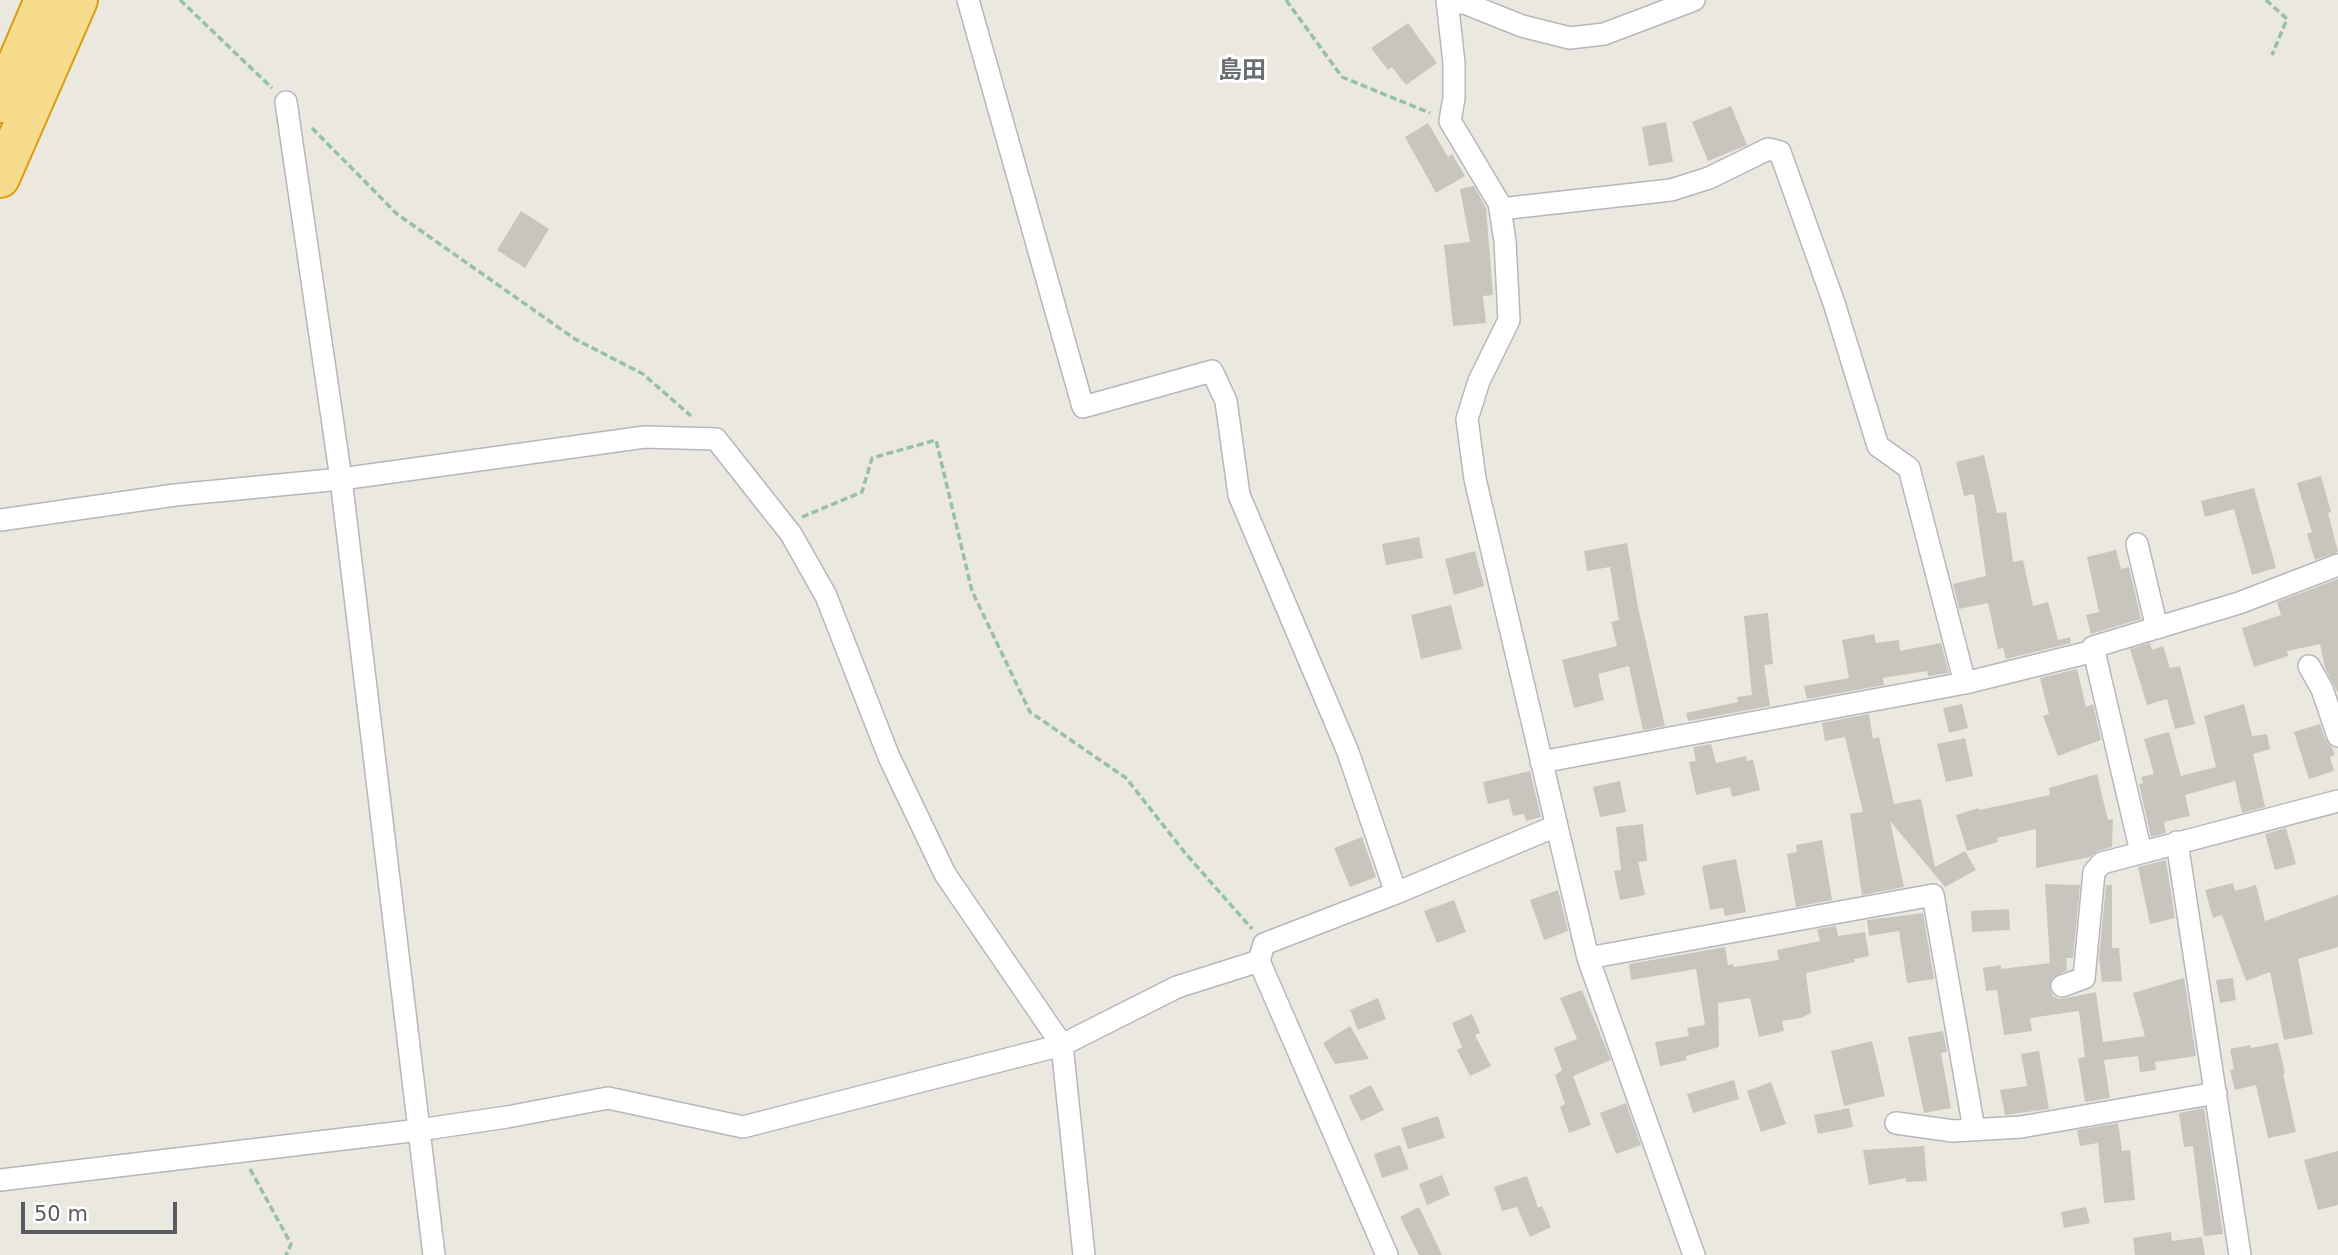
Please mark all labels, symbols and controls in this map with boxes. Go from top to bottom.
district label: 島田 [1218,58,1266,86]
scale bar [24,1188,180,1232]
text: 50 m [34,1202,88,1226]

